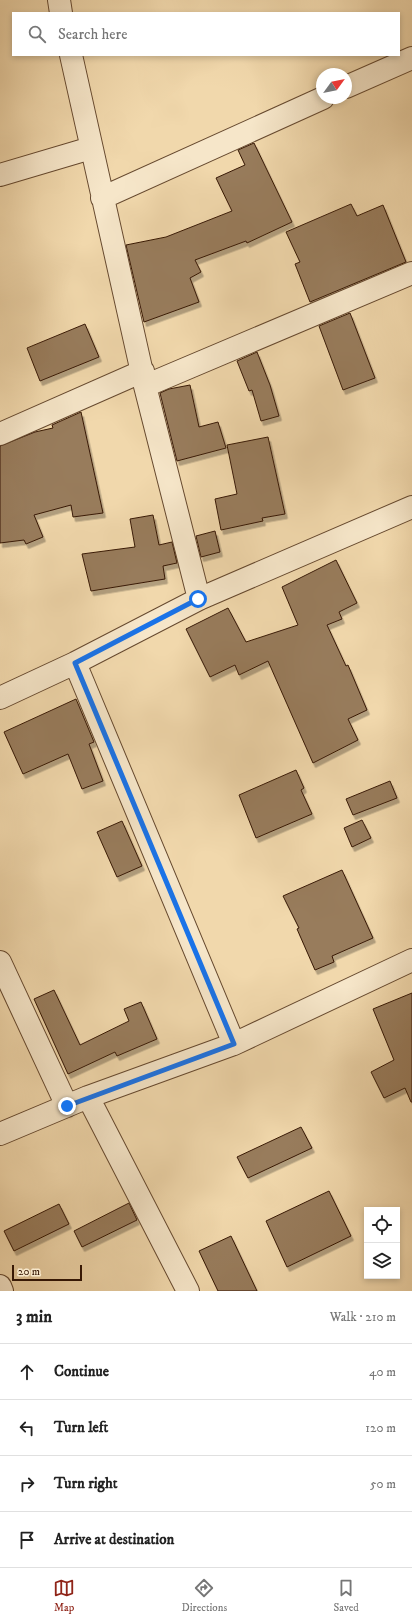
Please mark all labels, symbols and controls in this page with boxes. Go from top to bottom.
search box [12,12,400,56]
icon: search [26,23,48,45]
text: Search here [58,25,127,44]
north arrow [316,68,352,104]
route start [189,590,207,608]
route end [58,1097,76,1115]
map controls [364,1207,400,1279]
button: locate [364,1207,400,1243]
button: layers [364,1243,400,1279]
scale bar [12,1263,82,1282]
text: 20 m [18,1265,40,1279]
text: 3 min [16,1306,52,1328]
text: Walk · 210 m [330,1309,396,1325]
icon: ahead [16,1361,38,1383]
text: Continue [54,1362,109,1381]
text: 40 m [369,1364,396,1380]
icon: left [16,1417,38,1439]
text: Turn left [54,1418,108,1437]
text: 120 m [365,1420,396,1436]
icon: right [16,1473,38,1495]
text: Turn right [54,1474,117,1493]
text: 50 m [370,1476,396,1492]
icon: arrive [16,1529,38,1551]
text: Arrive at destination [54,1530,174,1549]
tab: Map [53,1577,75,1615]
tab: Directions [182,1577,227,1615]
tab: Saved [334,1577,359,1615]

